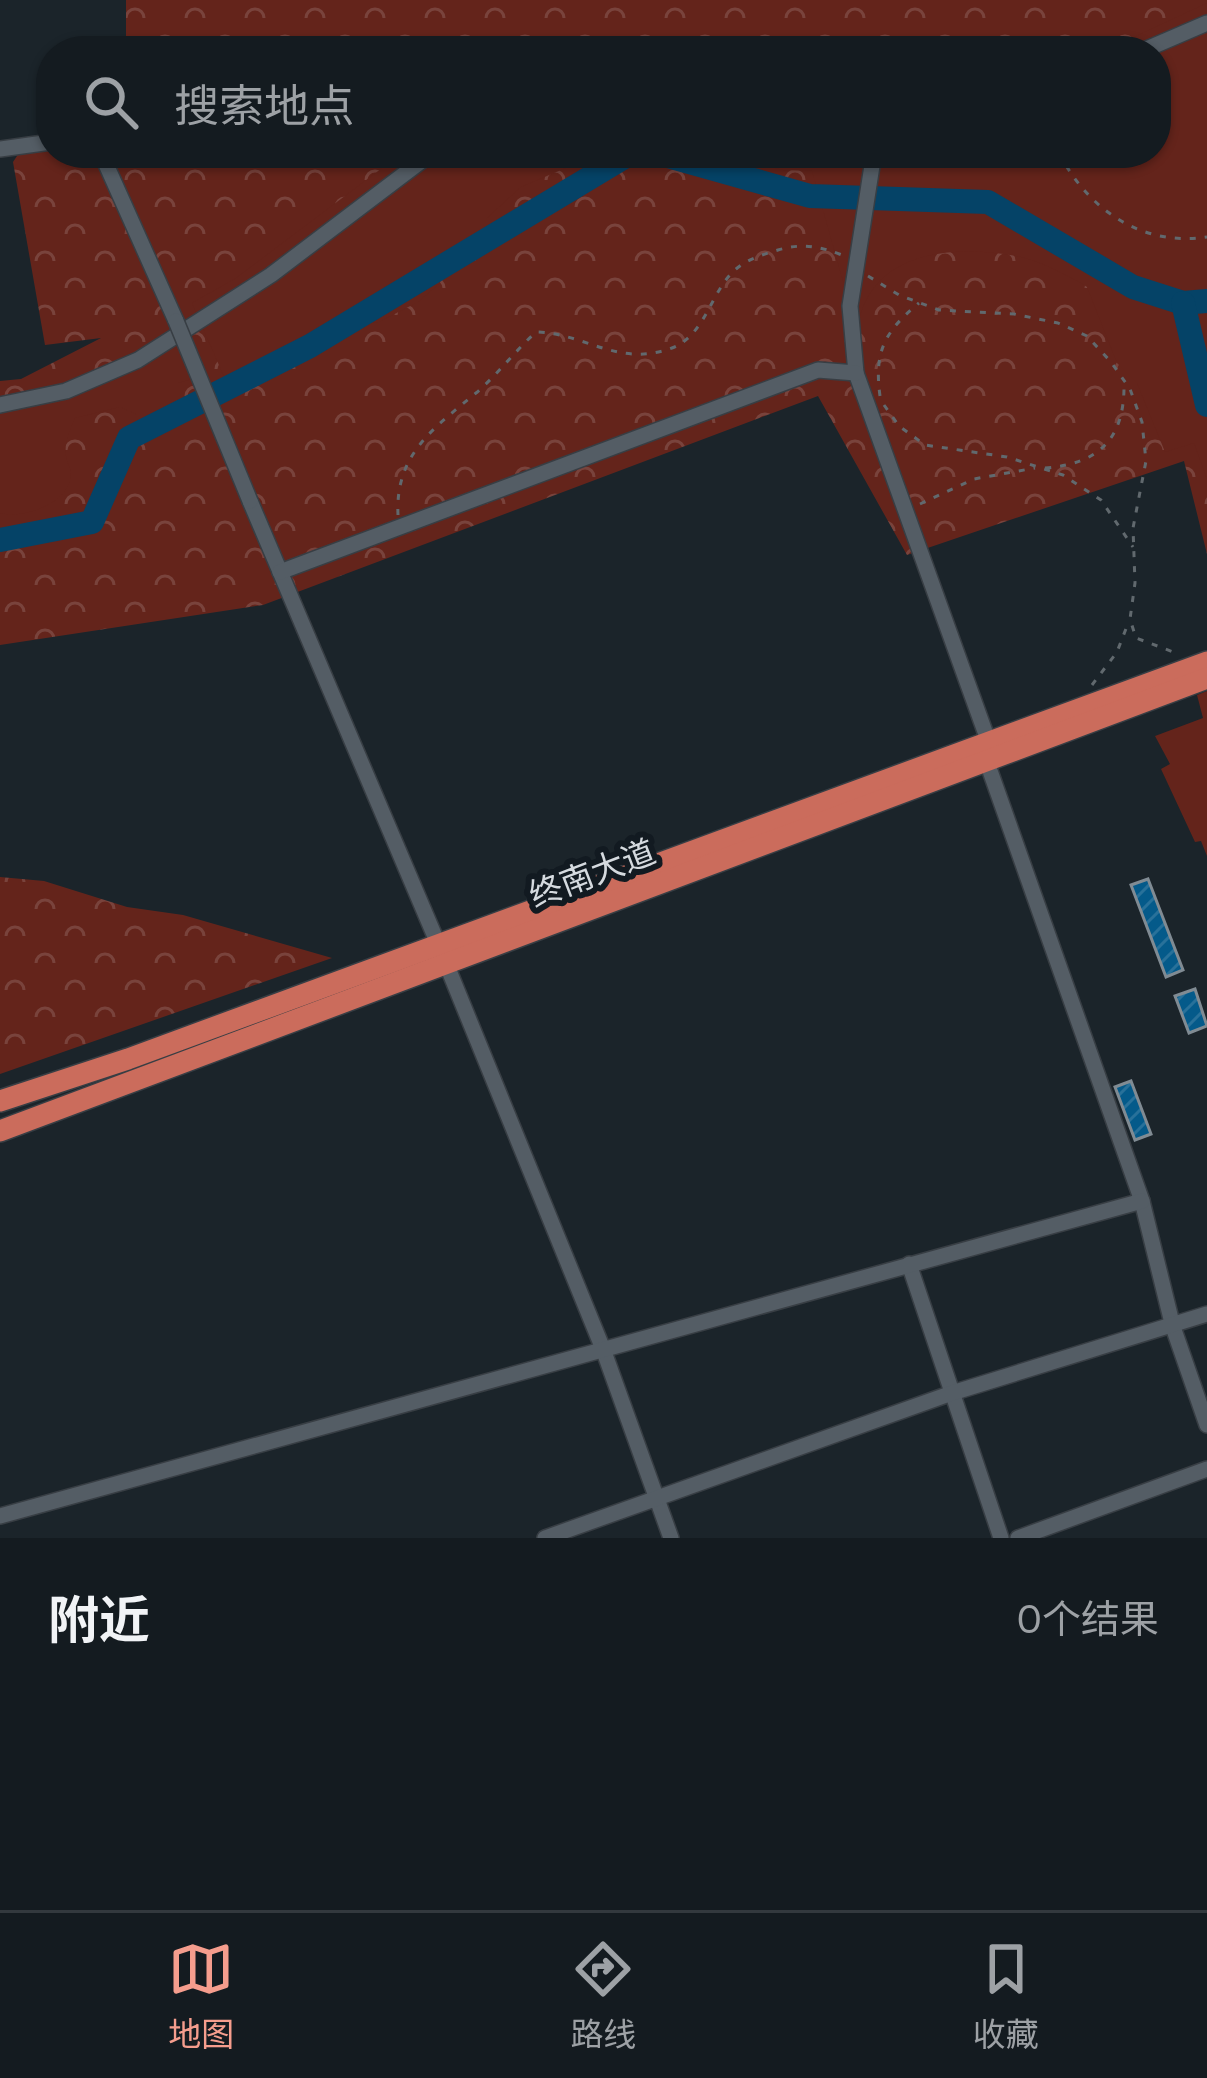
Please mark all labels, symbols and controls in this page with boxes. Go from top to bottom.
search box [36,36,1171,168]
icon: search [78,69,144,135]
text: 搜索地点 [174,76,354,131]
street label: 终南大道 [522,829,660,914]
text: 附近 [48,1586,150,1649]
text: 0个结果 [1017,1593,1159,1641]
tab: 地图 [168,1936,234,2056]
tab: 路线 [570,1936,636,2056]
tab: 收藏 [973,1936,1039,2056]

